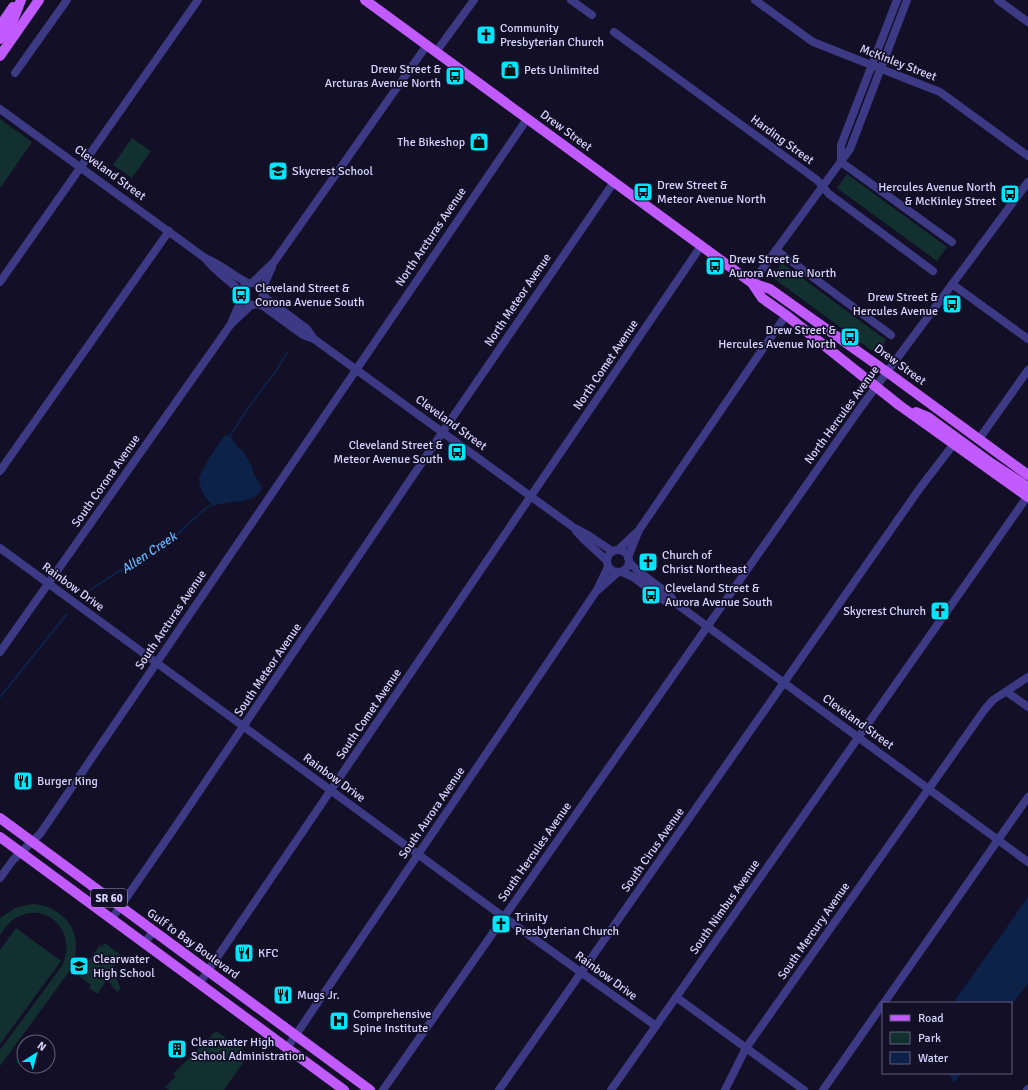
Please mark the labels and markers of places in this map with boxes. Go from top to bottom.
place label: Community Presbyterian Church [500,21,604,50]
church icon: Community Presbyterian Church [475,24,497,46]
shop icon: Pets Unlimited [499,59,521,81]
place label: Drew Street & Arcturas Avenue North [325,62,442,91]
place label: Pets Unlimited [524,63,599,78]
bus stop icon: Drew Street & Arcturas Avenue North [444,65,466,87]
shop icon: The Bikeshop [468,131,490,153]
place label: The Bikeshop [397,135,465,150]
school or university icon: Skycrest School [267,160,289,182]
place label: Skycrest School [292,164,373,179]
place label: Drew Street & Meteor Avenue North [657,178,766,207]
place label: Hercules Avenue North & McKinley Street [878,180,996,209]
bus stop icon: Drew Street & Meteor Avenue North [632,181,654,203]
bus stop icon: Hercules Avenue North & McKinley Street [999,183,1021,205]
place label: Drew Street & Aurora Avenue North [729,252,836,281]
bus stop icon: Drew Street & Aurora Avenue North [704,255,726,277]
place label: Cleveland Street & Corona Avenue South [255,281,364,310]
bus stop icon: Cleveland Street & Corona Avenue South [230,284,252,306]
place label: Drew Street & Hercules Avenue [853,290,939,319]
bus stop icon: Drew Street & Hercules Avenue [941,293,963,315]
place label: Drew Street & Hercules Avenue North [718,323,837,352]
bus stop icon: Drew Street & Hercules Avenue North [839,326,861,348]
place label: Cleveland Street & Meteor Avenue South [334,438,444,467]
bus stop icon: Cleveland Street & Meteor Avenue South [446,441,468,463]
place label: Church of Christ Northeast [662,548,747,577]
church icon: Church of Christ Northeast [637,551,659,573]
place label: Cleveland Street & Aurora Avenue South [665,581,773,610]
bus stop icon: Cleveland Street & Aurora Avenue South [640,584,662,606]
church icon: Skycrest Church [929,600,951,622]
place label: Skycrest Church [843,604,926,619]
restaurant icon: Burger King [12,770,34,792]
place label: Burger King [37,774,98,789]
place label: Trinity Presbyterian Church [515,910,619,939]
church icon: Trinity Presbyterian Church [490,913,512,935]
restaurant icon: KFC [233,942,255,964]
place label: KFC [258,946,279,961]
place label: Clearwater High School [93,952,155,981]
school or university icon: Clearwater High School [68,955,90,977]
restaurant icon: Mugs Jr. [272,984,294,1006]
place label: Mugs Jr. [297,988,340,1003]
place label: Comprehensive Spine Institute [353,1007,431,1036]
hospital icon: Comprehensive Spine Institute [328,1010,350,1032]
place label: Clearwater High School Administration [191,1035,305,1064]
building icon: Clearwater High School Administration [166,1038,188,1060]

